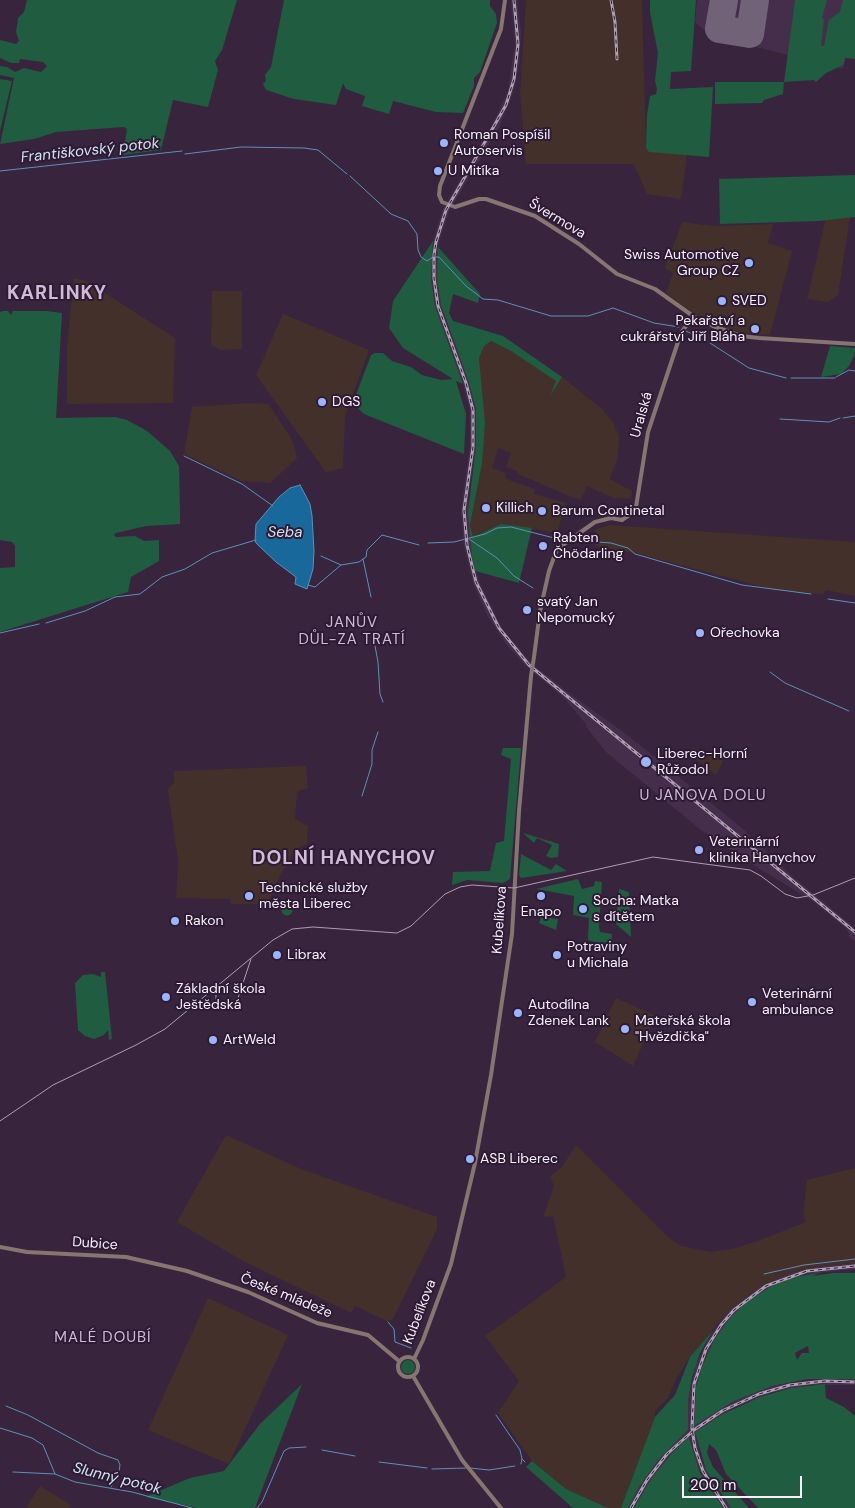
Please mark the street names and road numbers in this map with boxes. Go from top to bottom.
street label: Švermova [526,195,588,243]
street label: Uralská [627,390,657,440]
street label: Kubelíkova [489,885,511,955]
street label: Dubice [72,1234,118,1254]
street label: České mládeže [238,1270,334,1322]
street label: Kubelíkova [400,1277,440,1347]

